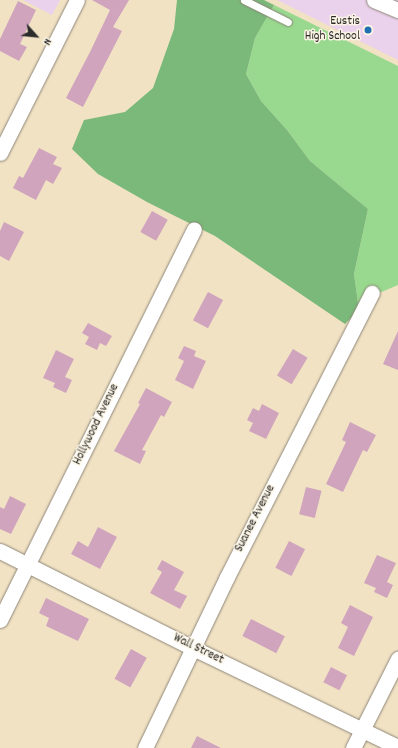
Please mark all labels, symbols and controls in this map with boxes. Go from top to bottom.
place label: Eustis High School [305,15,360,46]
north arrow [16,16,56,56]
marker: Eustis High School [363,25,373,35]
text: N [38,35,55,48]
street label: Hollywood Avenue [71,382,123,468]
street label: Suanee Avenue [232,483,280,555]
street label: Wall Street [170,631,226,669]

